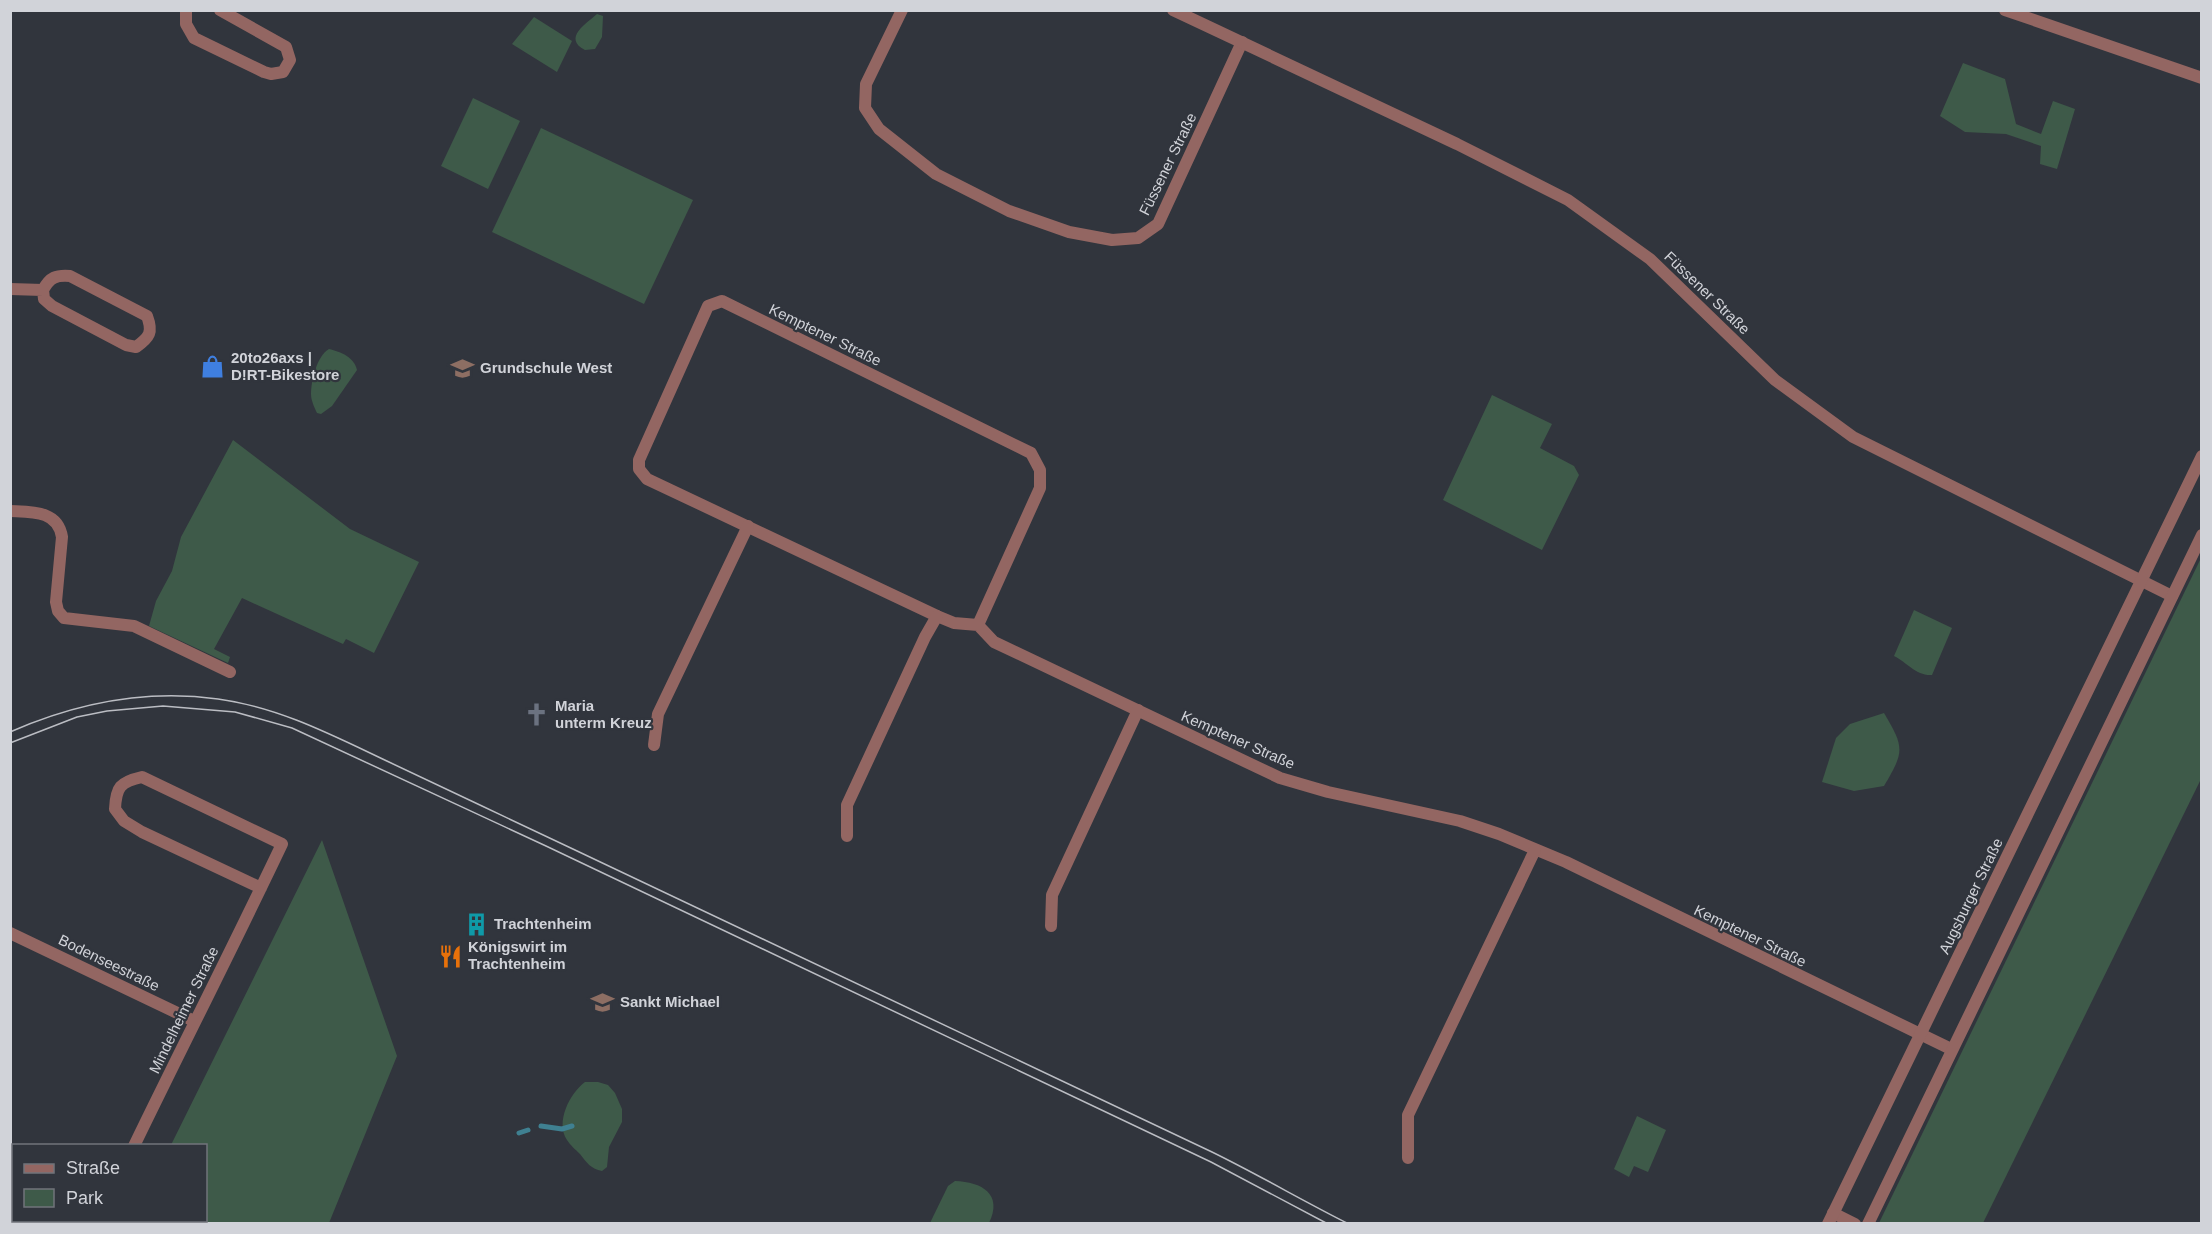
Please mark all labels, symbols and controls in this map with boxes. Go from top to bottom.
street label: Füssener Straße [1135,110,1200,218]
street label: Füssener Straße [1661,248,1753,338]
street label: Kemptener Straße [766,300,884,369]
place label: 20to26axs | D!RT-Bikestore [231,349,339,383]
shop icon: 20to26axs | D!RT-Bikestore [200,354,226,380]
school or university icon: Grundschule West [449,355,475,381]
place label: Grundschule West [480,359,612,376]
place label: Maria unterm Kreuz [555,697,652,731]
church icon: Maria unterm Kreuz [524,702,550,728]
street label: Kemptener Straße [1179,707,1298,772]
street label: Augsburger Straße [1935,835,2006,956]
street label: Kemptener Straße [1691,901,1809,970]
building icon: Trachtenheim [463,911,489,937]
place label: Trachtenheim [494,915,592,932]
street label: Bodenseestraße [56,931,162,994]
place label: Königswirt im Trachtenheim [468,938,567,972]
street label: Mindelheimer Straße [145,943,222,1076]
restaurant icon: Königswirt im Trachtenheim [437,943,463,969]
school or university icon: Sankt Michael [589,989,615,1015]
place label: Sankt Michael [620,993,720,1010]
legend [12,1144,207,1222]
text: Straße [66,1158,120,1178]
text: Park [66,1188,104,1208]

